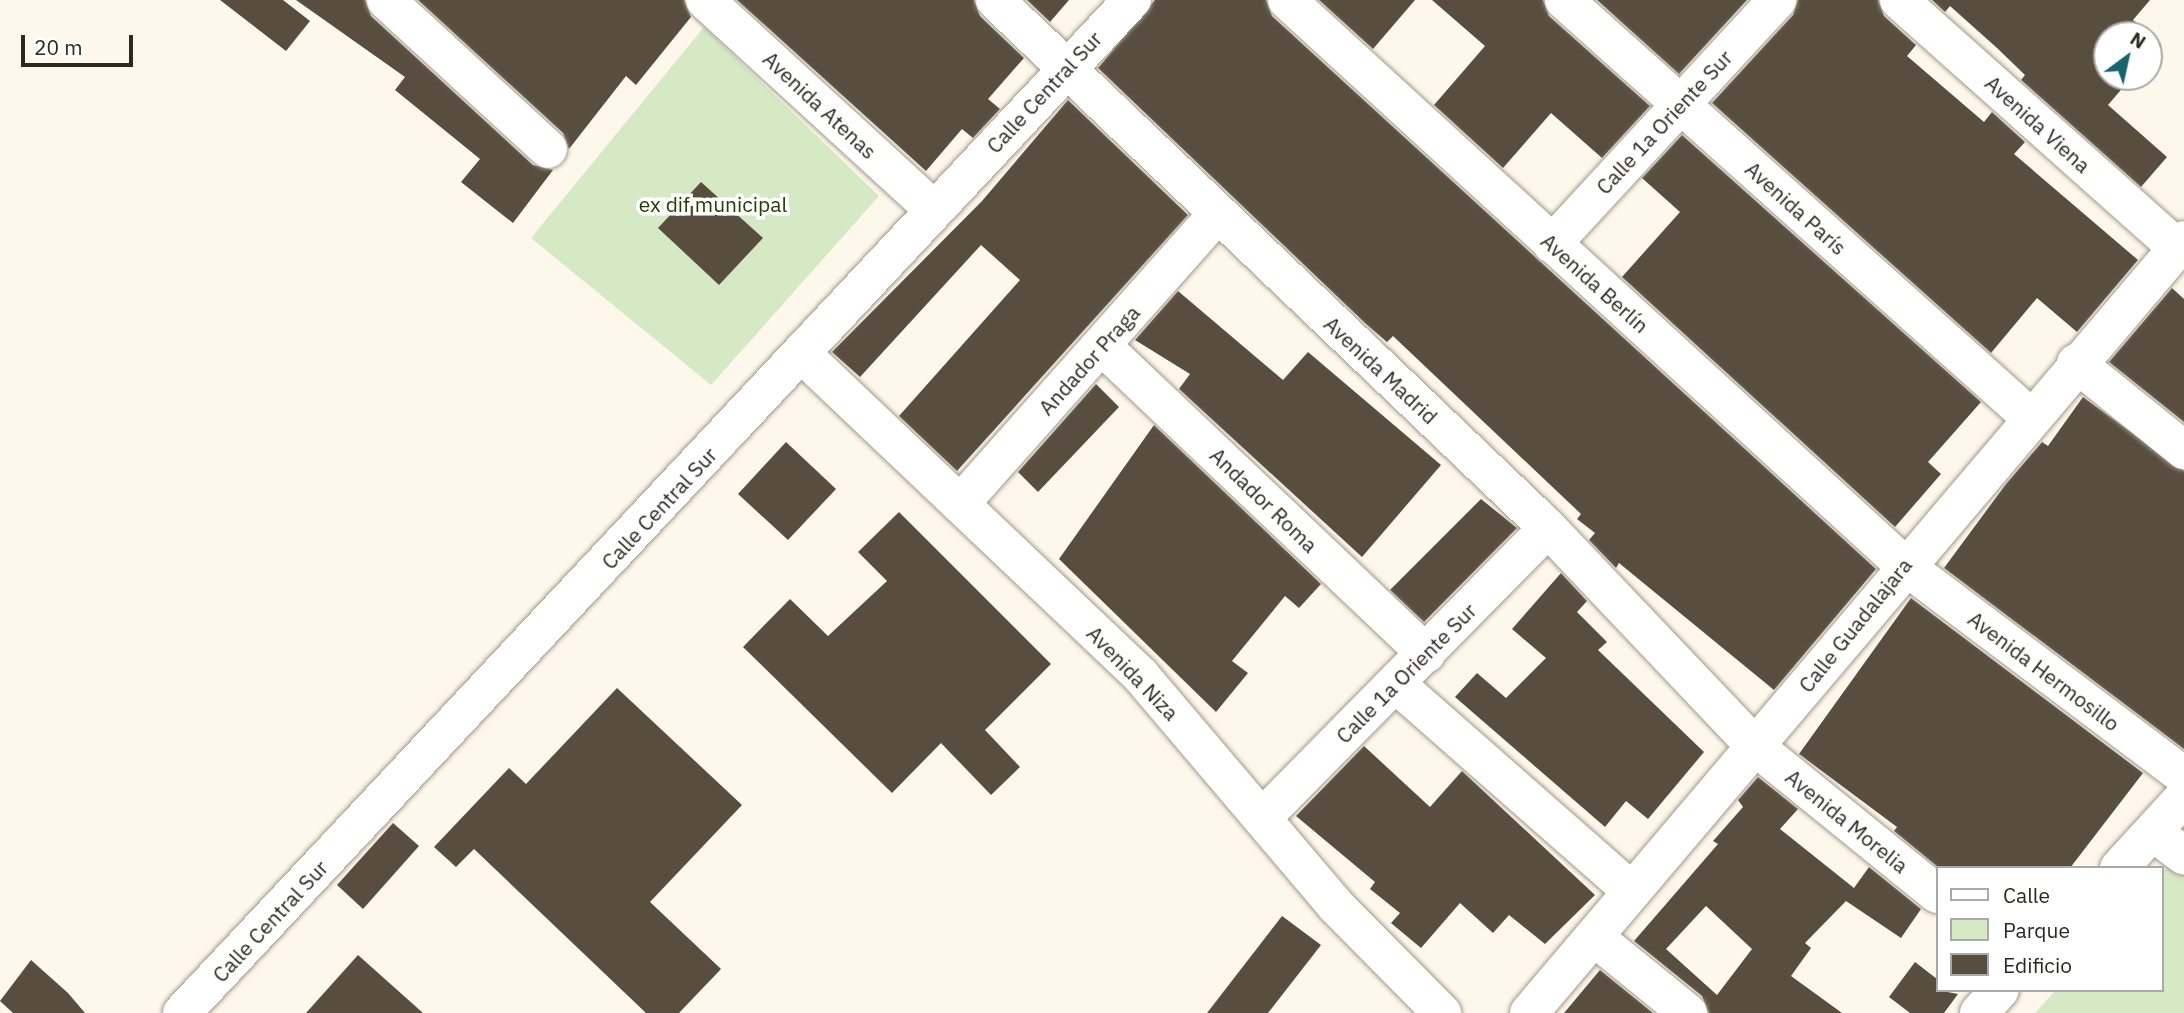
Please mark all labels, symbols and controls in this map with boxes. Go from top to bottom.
scale bar [24,21,136,65]
north arrow [2093,21,2163,91]
street label: Calle Central Sur [981,26,1107,158]
text: N [2126,26,2151,54]
text: 20 m [34,33,83,61]
street label: Calle 1a Oriente Sur [1591,45,1737,199]
street label: Avenida Atenas [758,46,882,164]
street label: Avenida Viena [1980,70,2096,178]
street label: Avenida París [1740,156,1852,260]
park label: ex dif municipal [639,191,787,217]
street label: Avenida Berlín [1536,228,1654,338]
street label: Andador Praga [1033,300,1145,420]
street label: Avenida Madrid [1319,311,1443,429]
street label: Calle Central Sur [596,442,722,574]
street label: Andador Roma [1205,442,1323,558]
street label: Calle Guadalajara [1793,553,1917,697]
street label: Calle 1a Oriente Sur [1331,598,1481,748]
street label: Avenida Hermosillo [1963,606,2125,736]
street label: Avenida Niza [1082,621,1184,725]
street label: Avenida Morelia [1781,764,1913,878]
street label: Calle Central Sur [207,855,333,987]
legend [1936,866,2163,992]
text: Calle [2003,881,2050,909]
text: Parque [2003,916,2070,944]
text: Edificio [2003,951,2072,979]

